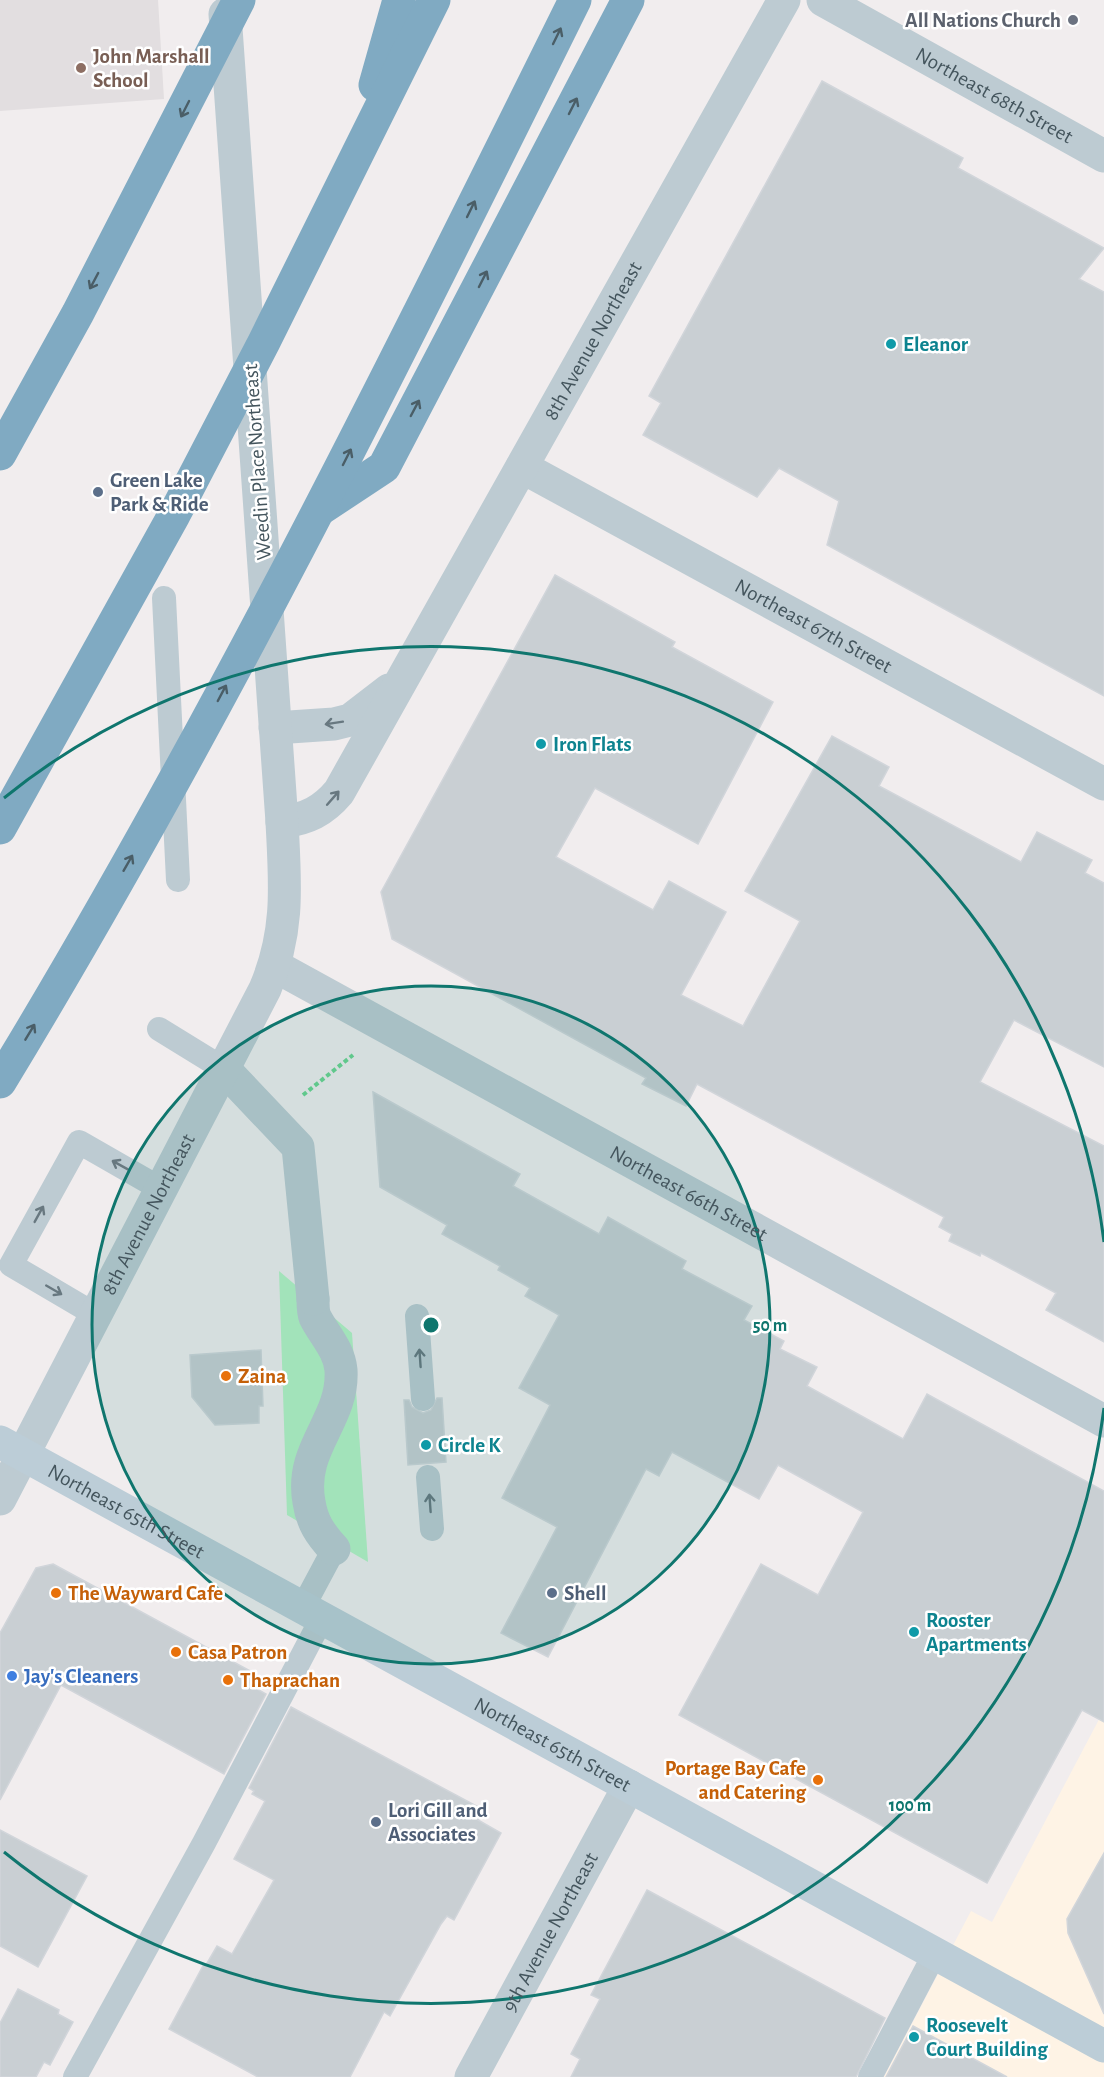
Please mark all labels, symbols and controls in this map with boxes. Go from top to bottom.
place label: All Nations Church [905,10,1061,31]
marker: All Nations Church [1066,13,1080,27]
one-way arrow [552,27,564,45]
street label: Northeast 68th Street [912,44,1077,148]
place label: John Marshall School [93,46,210,91]
marker: John Marshall School [74,61,88,75]
one-way arrow [568,98,579,116]
one-way arrow [178,99,190,117]
one-way arrow [466,201,478,219]
street label: 8th Avenue Northeast [540,258,646,424]
one-way arrow [478,271,489,289]
one-way arrow [88,272,99,290]
place label: Eleanor [903,334,969,355]
marker: Eleanor [884,337,898,351]
street label: Weedin Place Northeast [240,363,275,561]
one-way arrow [409,400,421,417]
one-way arrow [342,449,353,467]
place label: Green Lake Park & Ride [110,470,209,515]
marker: Green Lake Park & Ride [91,485,105,499]
street label: Northeast 67th Street [731,575,895,677]
one-way arrow [216,685,228,702]
one-way arrow [324,717,344,728]
place label: Iron Flats [553,734,631,755]
marker: Iron Flats [534,737,548,751]
one-way arrow [326,791,340,806]
one-way arrow [122,855,134,872]
one-way arrow [25,1024,37,1041]
street label: 8th Avenue Northeast [98,1130,199,1298]
street label: Northeast 66th Street [606,1142,771,1245]
one-way arrow [112,1159,129,1171]
one-way arrow [33,1206,45,1223]
one-way arrow [45,1284,62,1296]
centre of rings [421,1315,441,1335]
text: 50 m [753,1317,787,1335]
one-way arrow [415,1348,426,1368]
place label: Zaina [238,1366,286,1387]
marker: Zaina [219,1369,233,1383]
place label: Circle K [438,1435,501,1456]
marker: Circle K [419,1438,433,1452]
street label: Northeast 65th Street [44,1460,208,1563]
one-way arrow [424,1493,435,1513]
place label: The Wayward Cafe [68,1583,223,1604]
place label: Shell [564,1583,606,1604]
marker: The Wayward Cafe [49,1586,63,1600]
marker: Shell [545,1586,559,1600]
place label: Rooster Apartments [926,1610,1027,1655]
marker: Rooster Apartments [907,1625,921,1639]
place label: Casa Patron [188,1642,287,1663]
marker: Casa Patron [169,1645,183,1659]
place label: Jay's Cleaners [24,1666,138,1687]
marker: Jay's Cleaners [5,1669,19,1683]
place label: Thaprachan [240,1670,340,1691]
marker: Thaprachan [221,1673,235,1687]
street label: Northeast 65th Street [471,1694,635,1796]
place label: Portage Bay Cafe and Catering [665,1758,806,1803]
marker: Portage Bay Cafe and Catering [811,1773,825,1787]
text: 100 m [889,1797,931,1815]
place label: Lori Gill and Associates [388,1800,488,1845]
marker: Lori Gill and Associates [369,1815,383,1829]
street label: 9th Avenue Northeast [498,1849,602,2015]
place label: Roosevelt Court Building [926,2015,1048,2060]
marker: Roosevelt Court Building [907,2030,921,2044]

